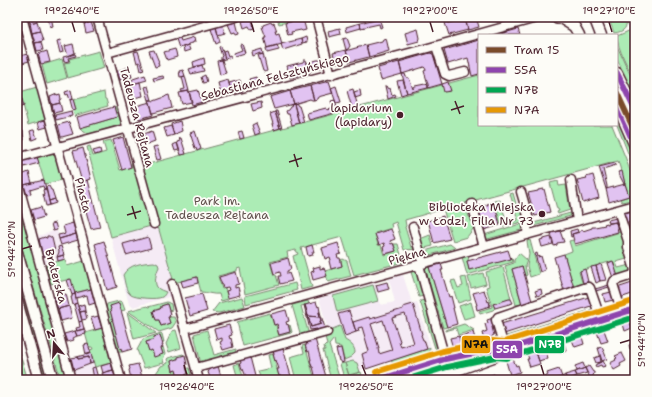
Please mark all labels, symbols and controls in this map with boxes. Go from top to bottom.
text: 19°26'40"E [44,4,100,17]
text: 19°26'50"E [224,4,278,17]
text: 19°27'00"E [402,4,458,17]
text: 19°27'10"E [583,4,635,17]
legend [478,34,618,126]
text: Tram 15 [514,42,559,58]
street label: Sebastiana Felsztyńskiego [199,50,351,104]
text: 55A [514,62,537,78]
street label: Tadeusza Rejtana [116,65,158,169]
text: N7B [514,82,538,98]
place label: lapidarium (lapidary) [330,100,392,130]
text: N7A [514,102,540,118]
marker: lapidarium (lapidary) [395,110,405,120]
street label: Piasta [71,176,95,215]
park label: Park im. Tadeusza Rejtana [165,193,269,223]
place label: Biblioteka Miejska w Łodzi, Filia Nr 73 [419,199,535,229]
marker: Biblioteka Miejska w Łodzi, Filia Nr 73 [537,209,547,219]
text: 51°44'20"N [5,221,18,277]
street label: Piękna [386,243,428,269]
street label: Braterska [41,247,71,305]
text: 51°44'10"N [635,313,648,367]
north arrow [34,323,74,363]
text: N [45,325,58,342]
line badge: N7A [461,335,491,354]
line badge: N7B [534,335,565,354]
text: N7A [464,337,489,352]
text: N7B [538,337,562,352]
line badge: 55A [492,340,523,359]
text: 55A [496,342,519,357]
text: 19°26'40"E [159,380,215,393]
text: 19°26'50"E [339,380,393,393]
text: 19°27'00"E [516,380,572,393]

